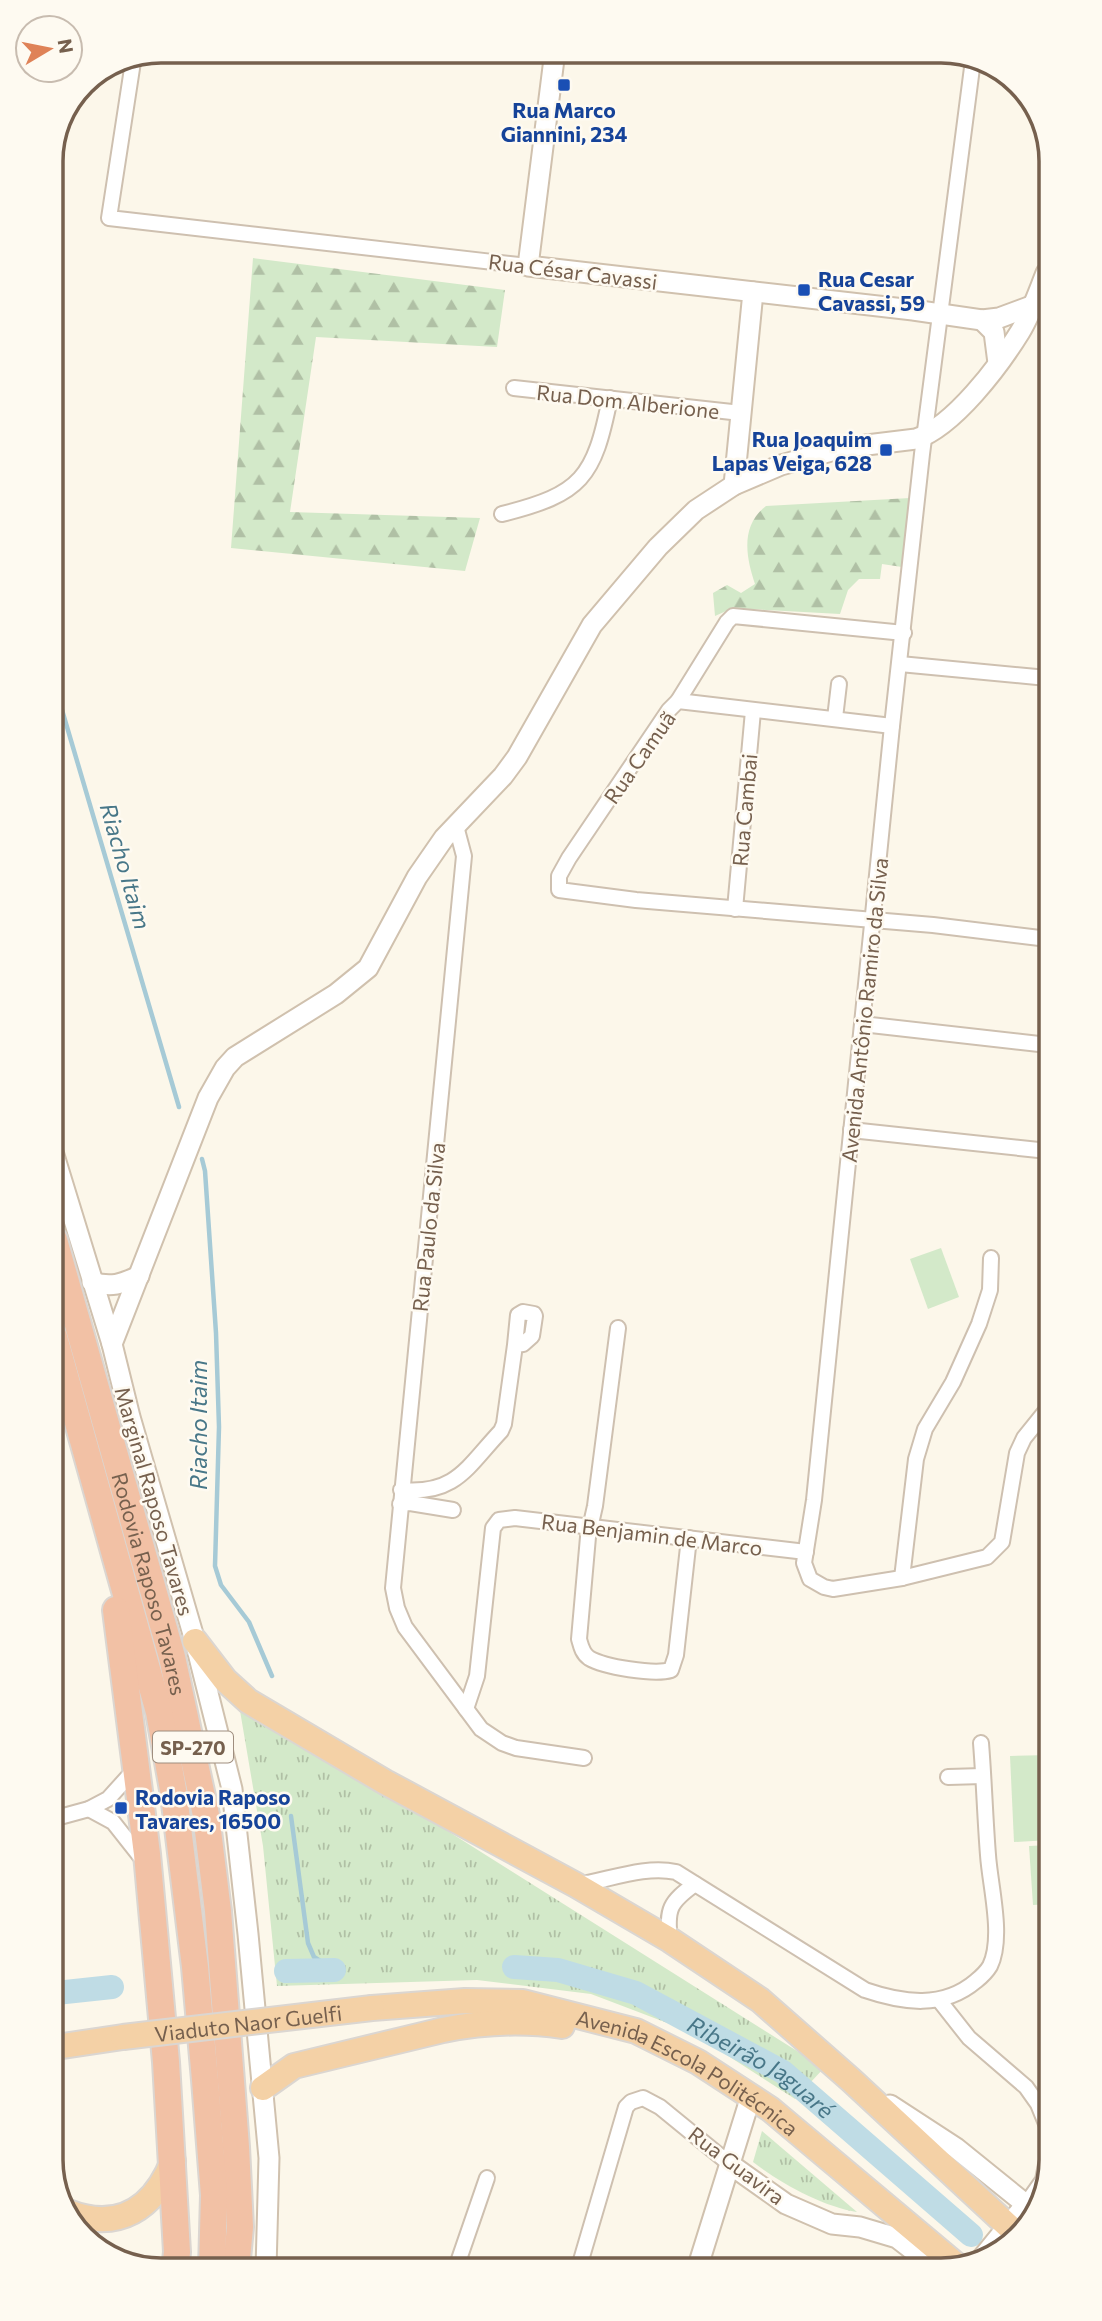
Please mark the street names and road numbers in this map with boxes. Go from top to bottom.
street label: Rua César Cavassi [487,248,659,294]
street label: Rua Dom Alberione [535,379,721,423]
street label: Rua Camuã [598,706,680,808]
street label: Rua Cambai [727,753,761,867]
street label: Avenida Antônio Ramiro da Silva [836,856,892,1164]
street label: Rua Paulo da Silva [407,1141,449,1313]
street label: Marginal Raposo Tavares [110,1384,200,1618]
street label: Rodovia Raposo Tavares [108,1469,192,1697]
street label: Rua Benjamin de Marco [540,1508,764,1560]
road number: SP-270 [153,1732,233,1763]
street label: Viaduto Naor Guelfi [153,1999,343,2046]
street label: Avenida Escola Politécnica [574,2004,804,2140]
street label: Rua Guavira [684,2121,790,2209]

